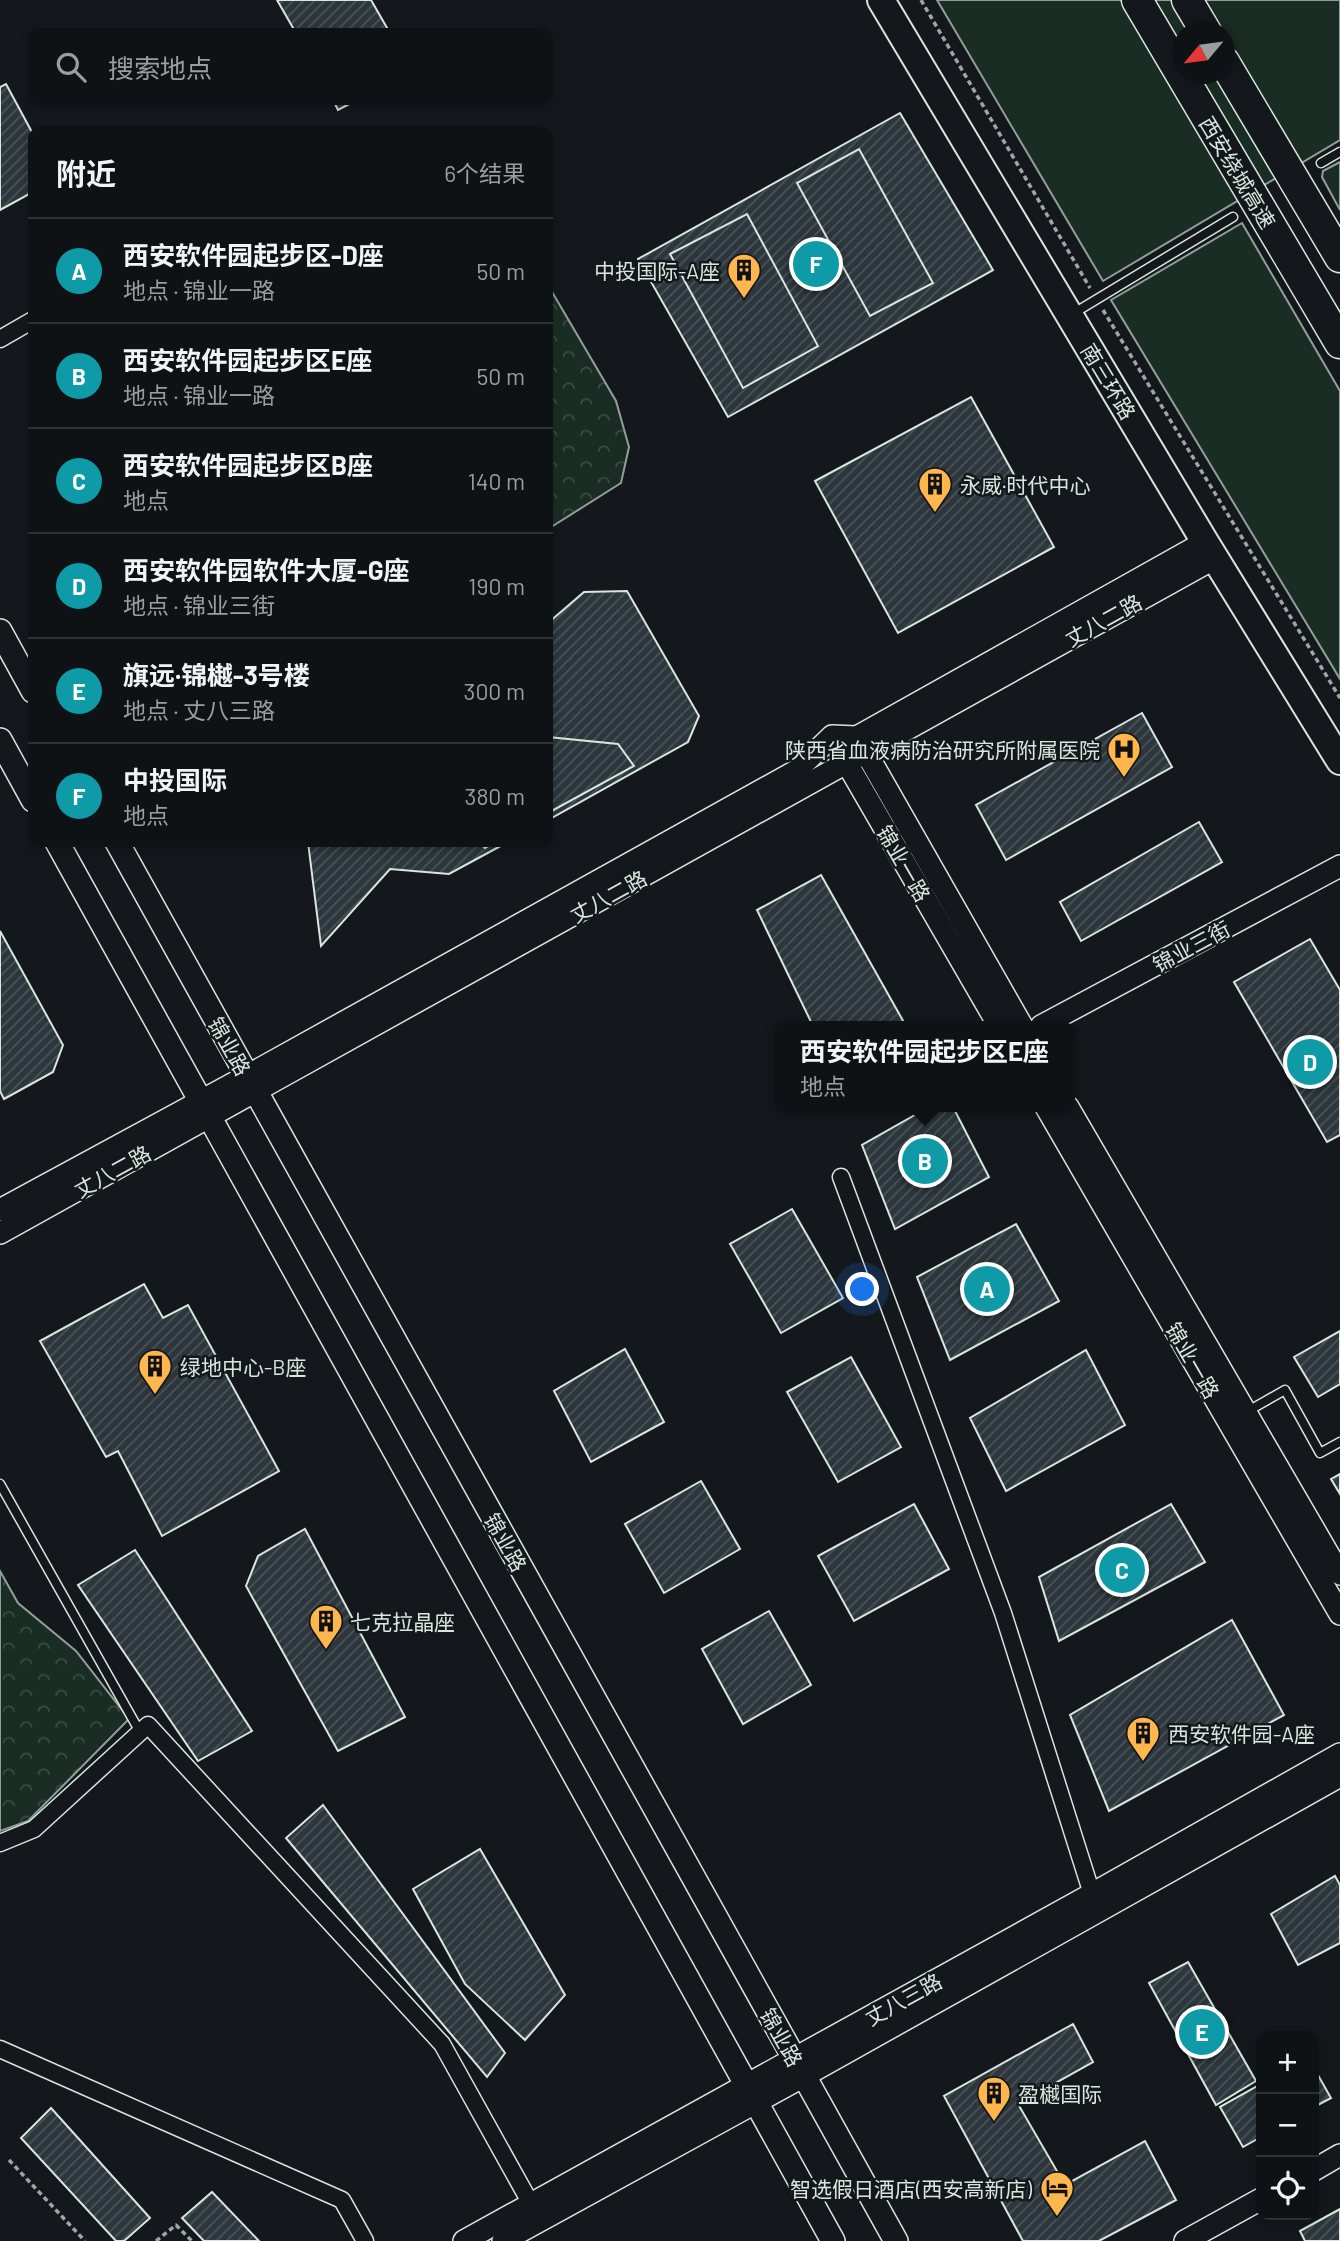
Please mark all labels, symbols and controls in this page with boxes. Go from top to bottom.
north arrow [1172,21,1235,84]
search box [28,28,553,105]
icon: search [52,48,90,86]
text: 搜索地点 [108,52,212,83]
street label: 西安绕城高速 [1195,112,1281,232]
text: 附近 [56,155,116,191]
text: 6个结果 [444,159,525,187]
pin: F [793,238,839,290]
text: 西安软件园起步区-D座 [123,239,384,270]
building icon: 中投国际-A座 [725,251,763,300]
text: A [71,257,87,285]
text: 50 m [477,257,525,285]
place label: 中投国际-A座 [594,258,720,283]
text: 地点 · 锦业一路 [123,276,275,304]
street label: 南三环路 [1077,339,1141,423]
text: 西安软件园起步区E座 [123,344,372,375]
text: B [72,362,86,390]
text: 50 m [477,362,525,390]
text: 地点 · 锦业一路 [123,381,275,409]
text: 西安软件园起步区B座 [123,449,373,480]
building icon: 永威·时代中心 [916,465,954,514]
text: C [72,467,86,495]
text: 140 m [468,467,525,495]
place label: 永威·时代中心 [960,472,1090,497]
text: 地点 [123,486,169,514]
text: 西安软件园软件大厦-G座 [123,554,410,585]
text: D [72,572,86,600]
text: 190 m [468,572,525,600]
street label: 丈八二路 [1060,589,1146,651]
text: 地点 · 锦业三街 [123,591,275,619]
text: 旗远·锦樾-3号楼 [123,659,310,690]
text: E [72,677,86,705]
text: 300 m [464,677,525,705]
text: 地点 · 丈八三路 [123,696,275,724]
hospital icon: 陕西省血液病防治研究所附属医院 [1105,730,1143,779]
place label: 陕西省血液病防治研究所附属医院 [785,737,1100,762]
text: 中投国际 [123,764,227,795]
text: F [73,782,85,810]
text: 380 m [465,782,525,810]
text: 地点 [123,801,169,829]
street label: 锦业一路 [872,820,936,906]
street label: 丈八二路 [565,865,651,927]
street label: 锦业三街 [1148,915,1234,977]
street label: 锦业路 [204,1012,256,1080]
popup [774,1021,1075,1112]
text: 西安软件园起步区E座 [800,1035,1049,1066]
pin: D [1287,1036,1333,1088]
text: 地点 [800,1072,846,1100]
pin: B [902,1135,948,1187]
street label: 丈八二路 [69,1140,155,1202]
pin: A [964,1263,1010,1315]
your location [845,1272,879,1306]
street label: 锦业一路 [1161,1317,1225,1403]
building icon: 绿地中心-B座 [136,1347,174,1396]
place label: 绿地中心-B座 [180,1354,306,1379]
street label: 锦业路 [480,1508,532,1576]
pin: C [1099,1544,1145,1596]
building icon: 七克拉晶座 [307,1602,345,1651]
place label: 七克拉晶座 [350,1609,455,1634]
building icon: 西安软件园-A座 [1124,1714,1162,1763]
place label: 西安软件园-A座 [1168,1721,1315,1746]
street label: 丈八三路 [860,1968,946,2030]
street label: 锦业路 [756,2003,808,2071]
pin: E [1179,2006,1225,2058]
map controls [1256,2031,1319,2220]
button: + [1256,2031,1319,2094]
building icon: 盈樾国际 [975,2074,1013,2123]
place label: 盈樾国际 [1018,2081,1102,2106]
button: − [1256,2094,1319,2157]
button: locate [1256,2157,1319,2220]
hotel icon: 智选假日酒店(西安高新店) [1038,2169,1076,2218]
place label: 智选假日酒店(西安高新店) [790,2176,1033,2201]

